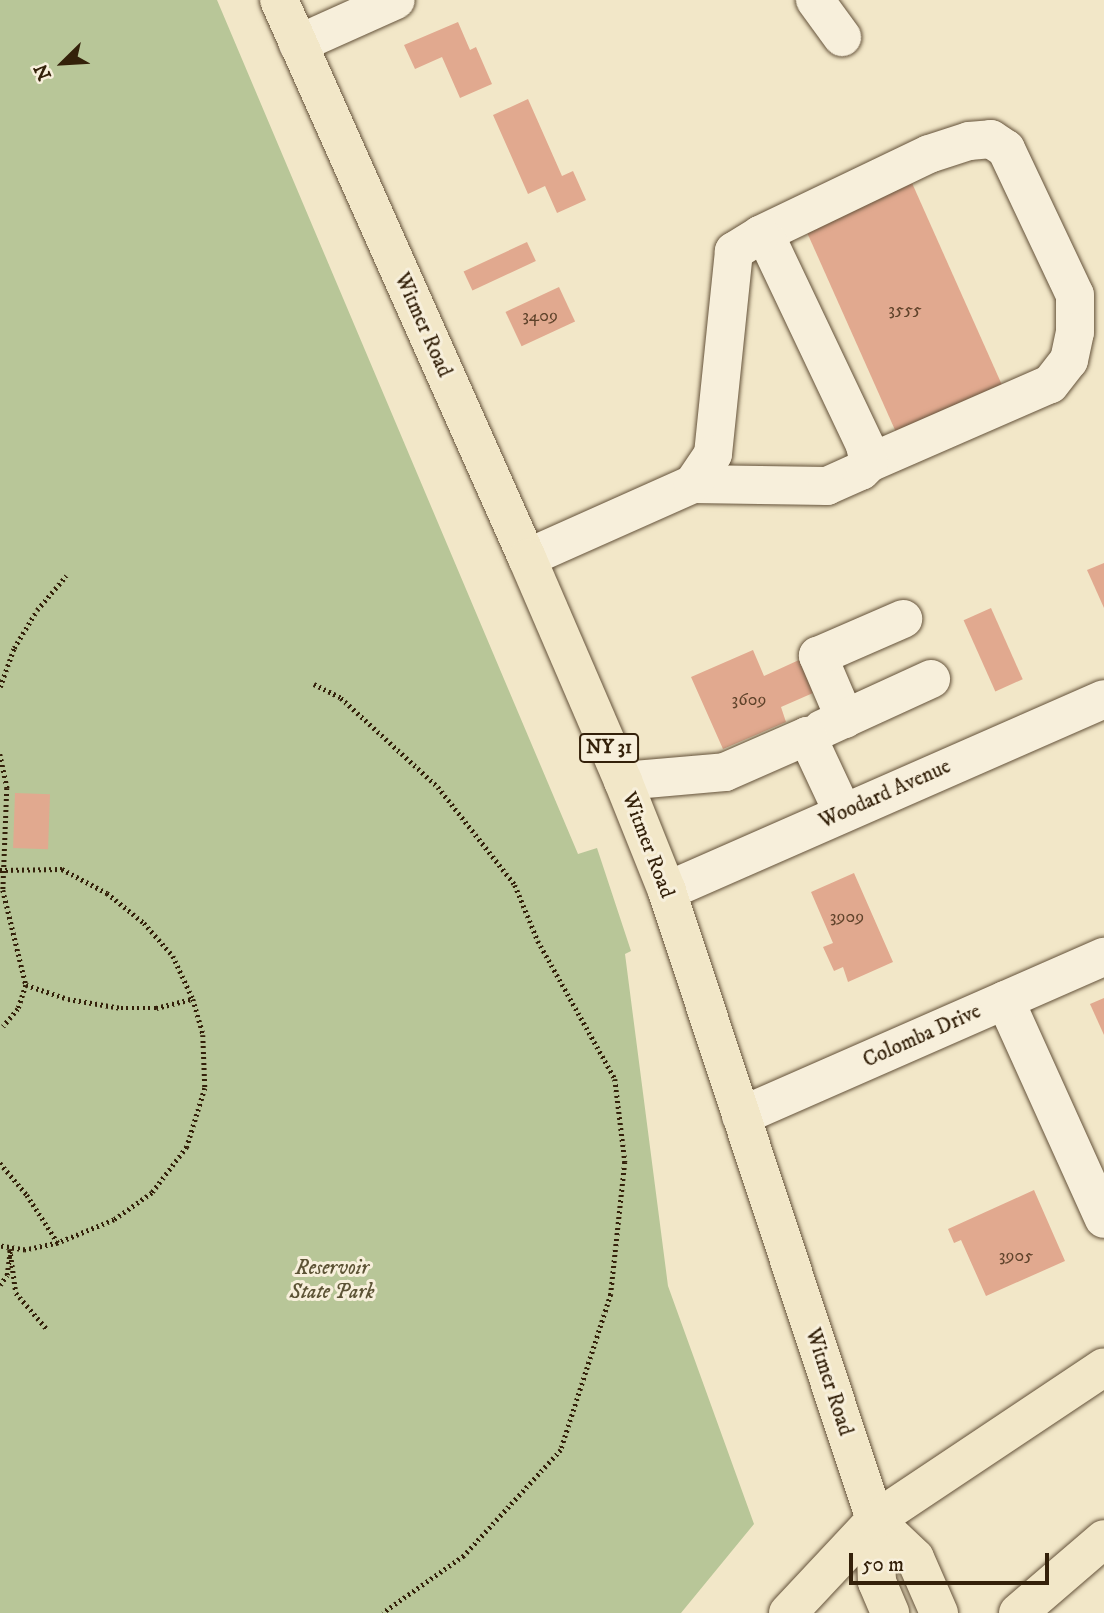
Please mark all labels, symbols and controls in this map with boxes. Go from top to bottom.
north arrow [28,28,98,98]
text: N [30,60,57,84]
street label: Witmer Road [389,269,457,381]
house number: 3555 [888,299,922,321]
house number: 3409 [522,305,558,327]
house number: 3609 [732,689,766,711]
road number: NY 31 [578,733,640,764]
street label: Woodard Avenue [815,754,955,834]
street label: Witmer Road [616,788,680,902]
house number: 3909 [830,906,864,928]
street label: Colomba Drive [859,999,985,1073]
house number: 3905 [999,1245,1033,1267]
park label: Reservoir State Park [290,1255,374,1305]
street label: Witmer Road [800,1325,858,1439]
scale bar [852,1540,1052,1584]
text: 50 m [862,1552,904,1578]

